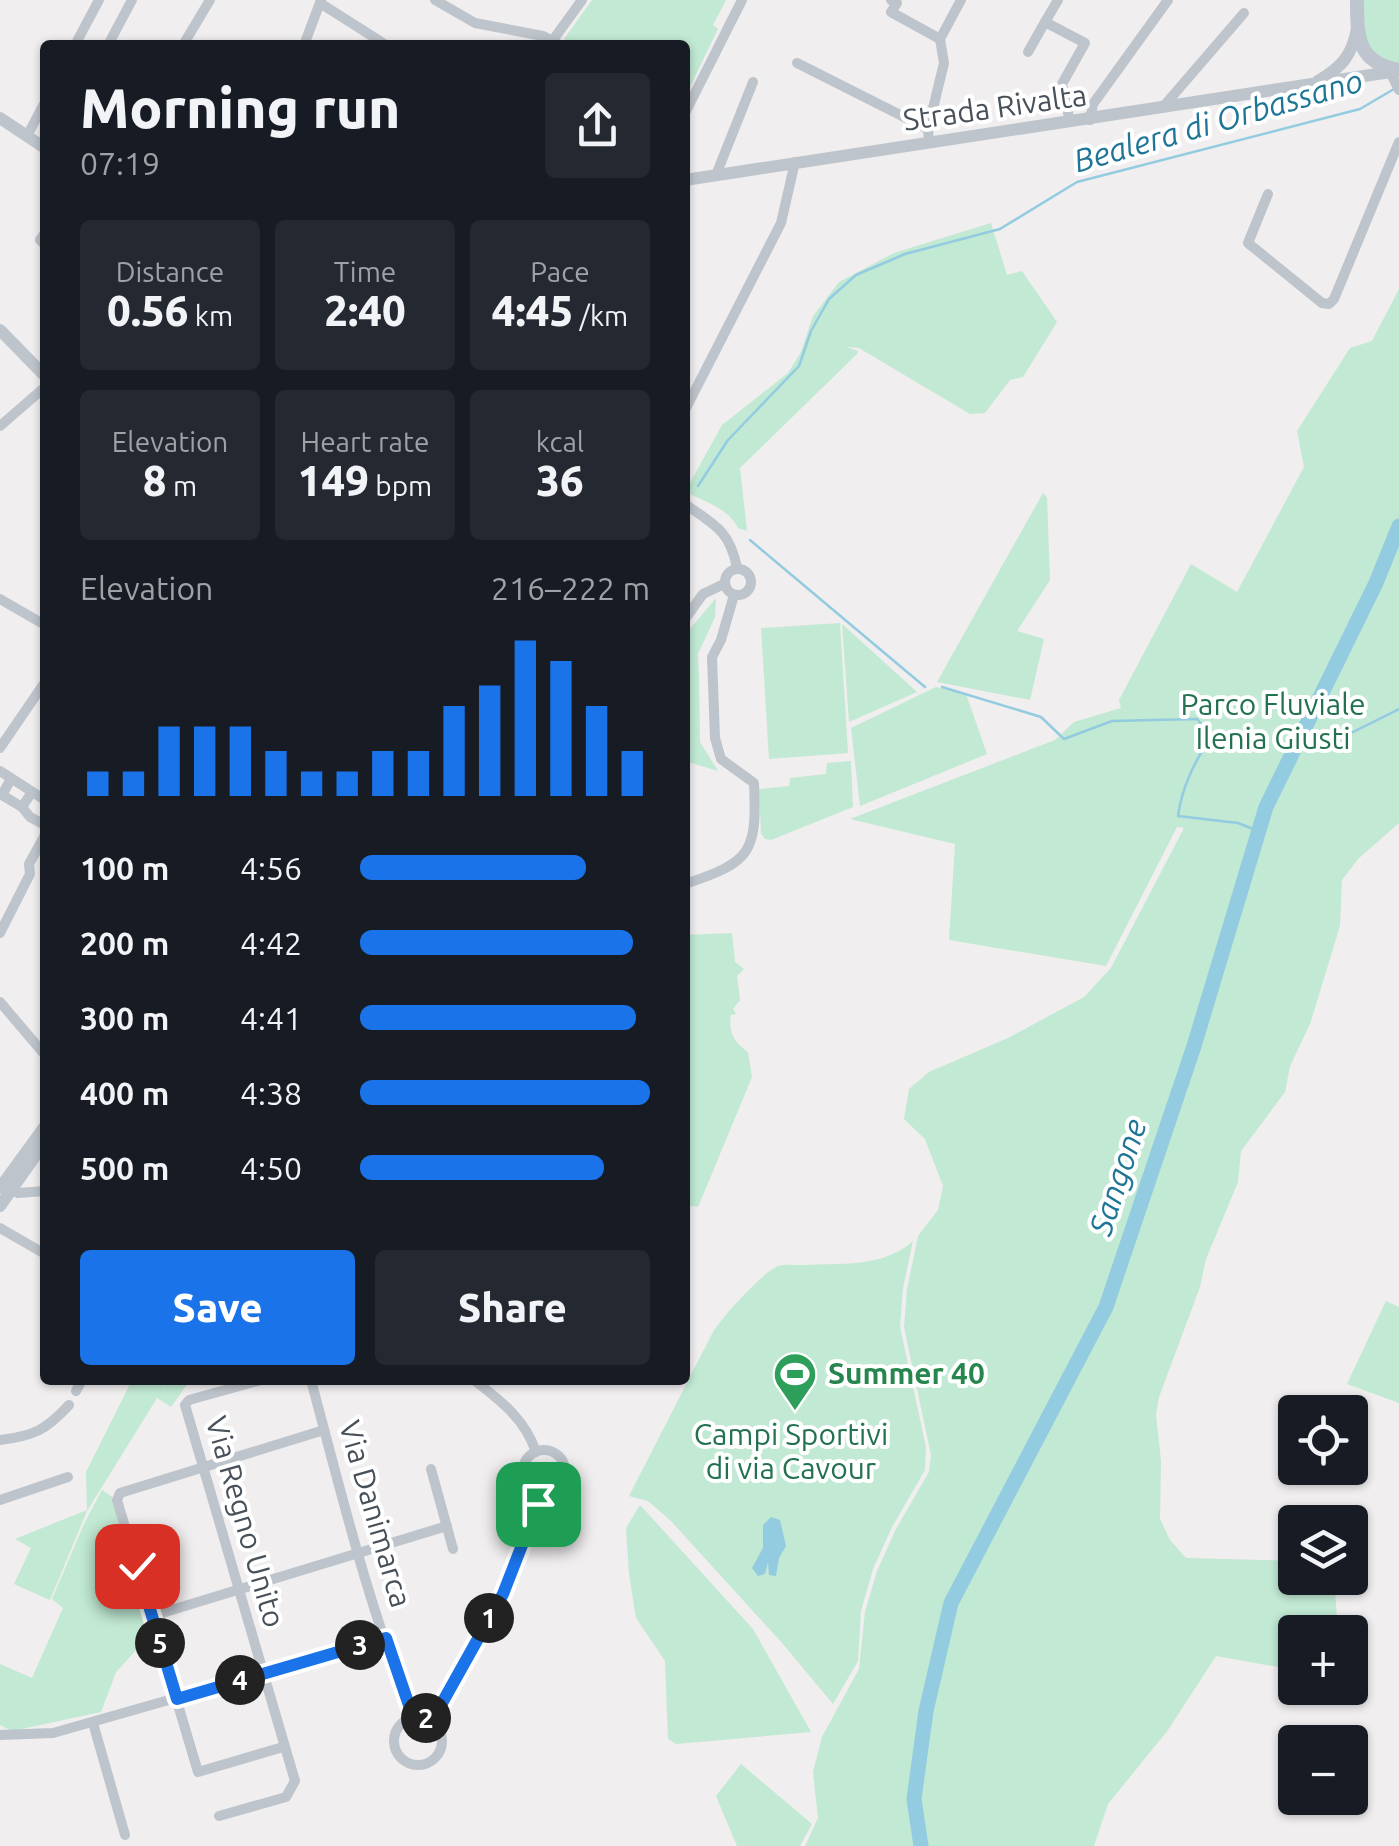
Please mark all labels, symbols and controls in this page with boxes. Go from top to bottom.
water label: Bealera di Orbassano [1069,62,1366,179]
button: share [545,73,650,178]
text: Morning run [80,77,401,138]
street label: Strada Rivalta [901,77,1089,137]
text: 07:19 [80,145,160,181]
text: Distance [116,256,224,287]
text: Time [334,256,396,287]
text: Pace [530,256,590,287]
text: 0.56 [107,287,188,334]
text: 2:40 [324,287,406,334]
text: 4:45 [492,287,573,334]
text: km [188,300,233,331]
text: /km [573,300,628,331]
text: Elevation [112,426,228,457]
text: Heart rate [301,426,429,457]
text: kcal [536,426,584,457]
text: 8 [143,457,167,504]
text: 149 [298,457,369,504]
text: 36 [536,457,584,504]
text: m [167,470,197,501]
text: bpm [369,470,432,501]
text: Elevation [80,570,213,606]
text: 216–222 m [491,570,650,606]
park label: Parco Fluviale Ilenia Giusti [1180,687,1366,755]
text: 100 m [80,850,169,886]
text: 4:56 [240,850,302,886]
text: 200 m [80,925,169,961]
text: 4:42 [240,925,302,961]
text: 300 m [80,1000,169,1036]
text: 4:41 [240,1000,302,1036]
text: 400 m [80,1075,169,1111]
text: 4:38 [240,1075,302,1111]
water label: Sangone [1081,1114,1153,1240]
text: 500 m [80,1150,169,1186]
text: 4:50 [240,1150,302,1186]
button: Save [80,1250,355,1365]
button: Share [375,1250,650,1365]
sports icon: Summer 40 [772,1351,818,1412]
place label: Summer 40 [828,1356,985,1390]
map controls [1278,1395,1368,1815]
button: locate [1278,1395,1368,1485]
street label: Via Regno Unito [200,1412,292,1631]
street label: Via Danimarca [333,1416,419,1611]
park label: Campi Sportivi di via Cavour [694,1417,888,1485]
pin [496,1462,581,1547]
icon: arrive [511,1477,566,1532]
button: layers [1278,1505,1368,1595]
pin [95,1524,180,1609]
icon: check [110,1539,165,1594]
pin: 1 [464,1593,514,1643]
text: 1 [481,1602,497,1633]
button: + [1278,1615,1368,1705]
pin: 5 [135,1618,185,1668]
pin: 3 [335,1620,385,1670]
text: 5 [152,1627,168,1658]
text: 3 [352,1629,368,1660]
pin: 4 [215,1655,265,1705]
text: 4 [232,1664,248,1695]
pin: 2 [401,1693,451,1743]
text: 2 [418,1702,434,1733]
button: − [1278,1725,1368,1815]

